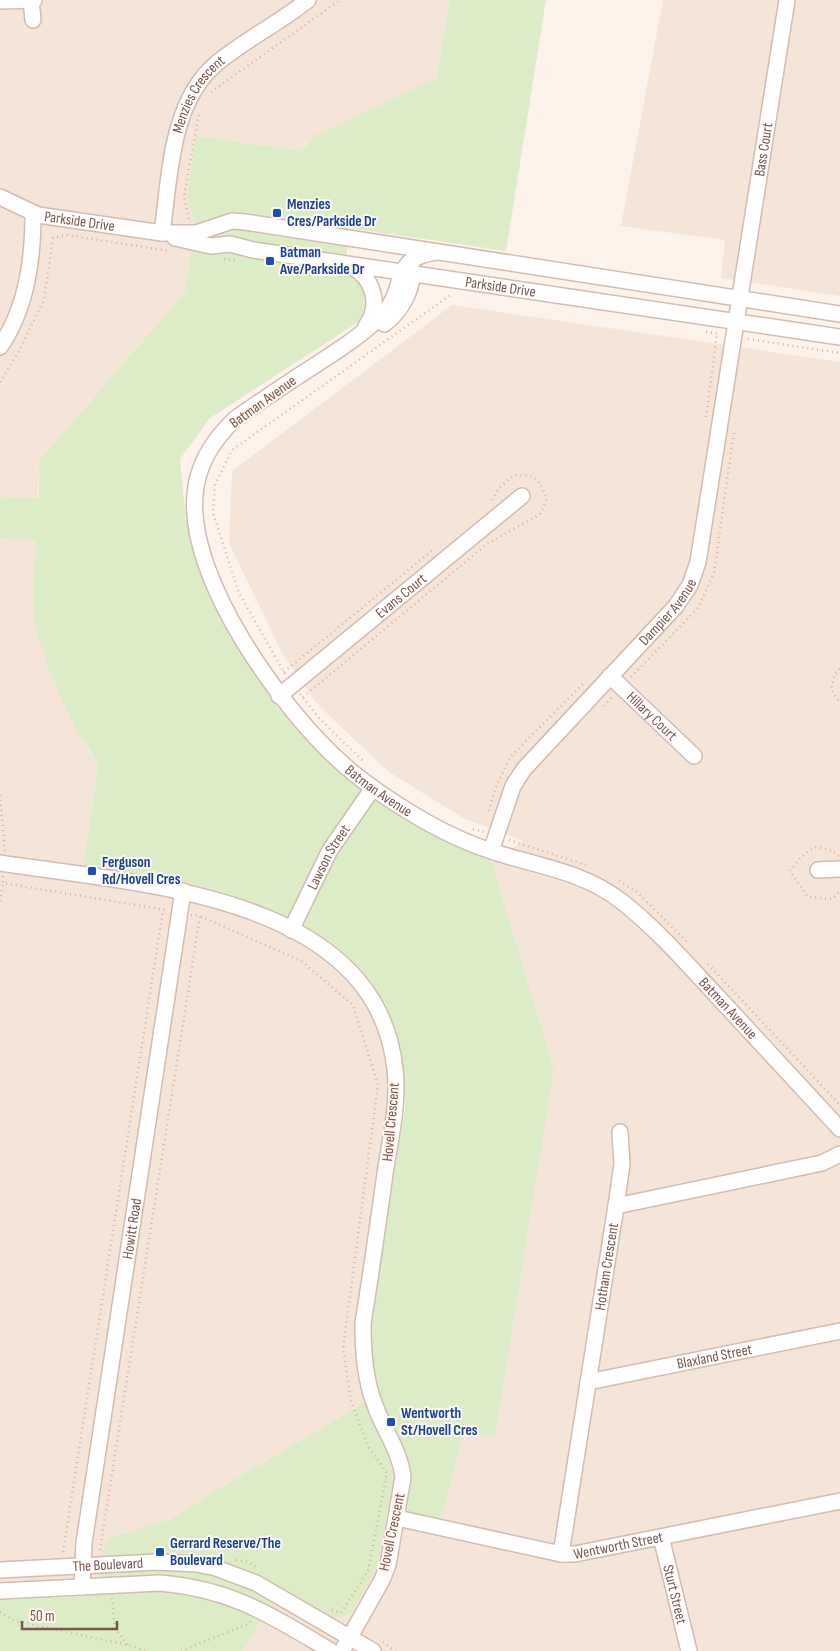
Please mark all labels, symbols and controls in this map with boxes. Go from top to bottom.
street label: Menzies Crescent [168,51,229,135]
street label: Bass Court [750,121,777,178]
place label: Menzies Cres/Parkside Dr [287,195,377,231]
street label: Parkside Drive [43,207,116,236]
marker: Menzies Cres/Parkside Dr [271,207,283,219]
place label: Batman Ave/Parkside Dr [279,243,365,279]
marker: Batman Ave/Parkside Dr [264,255,276,267]
street label: Parkside Drive [464,272,537,301]
street label: Batman Avenue [226,371,300,433]
street label: Evans Court [372,569,431,622]
street label: Dampier Avenue [635,577,701,649]
street label: Hillary Court [623,687,682,745]
street label: Batman Avenue [341,761,416,821]
street label: Lawson Street [303,820,355,893]
place label: Ferguson Rd/Hovell Cres [102,853,181,889]
marker: Ferguson Rd/Hovell Cres [86,865,98,877]
street label: Batman Avenue [695,973,762,1043]
street label: Hovell Crescent [378,1081,404,1162]
street label: Howitt Road [118,1197,146,1261]
street label: Hotham Crescent [590,1221,623,1312]
street label: Blaxland Street [675,1339,754,1373]
place label: Wentworth St/Hovell Cres [401,1404,478,1440]
marker: Wentworth St/Hovell Cres [385,1416,397,1428]
street label: Hovell Crescent [374,1491,410,1573]
street label: Wentworth Street [572,1527,665,1564]
place label: Gerrard Reserve/The Boulevard [170,1534,281,1570]
marker: Gerrard Reserve/The Boulevard [154,1546,166,1558]
street label: The Boulevard [72,1553,144,1576]
street label: Sturt Street [659,1563,692,1626]
scale bar [22,1598,118,1630]
text: 50 m [30,1607,55,1626]

